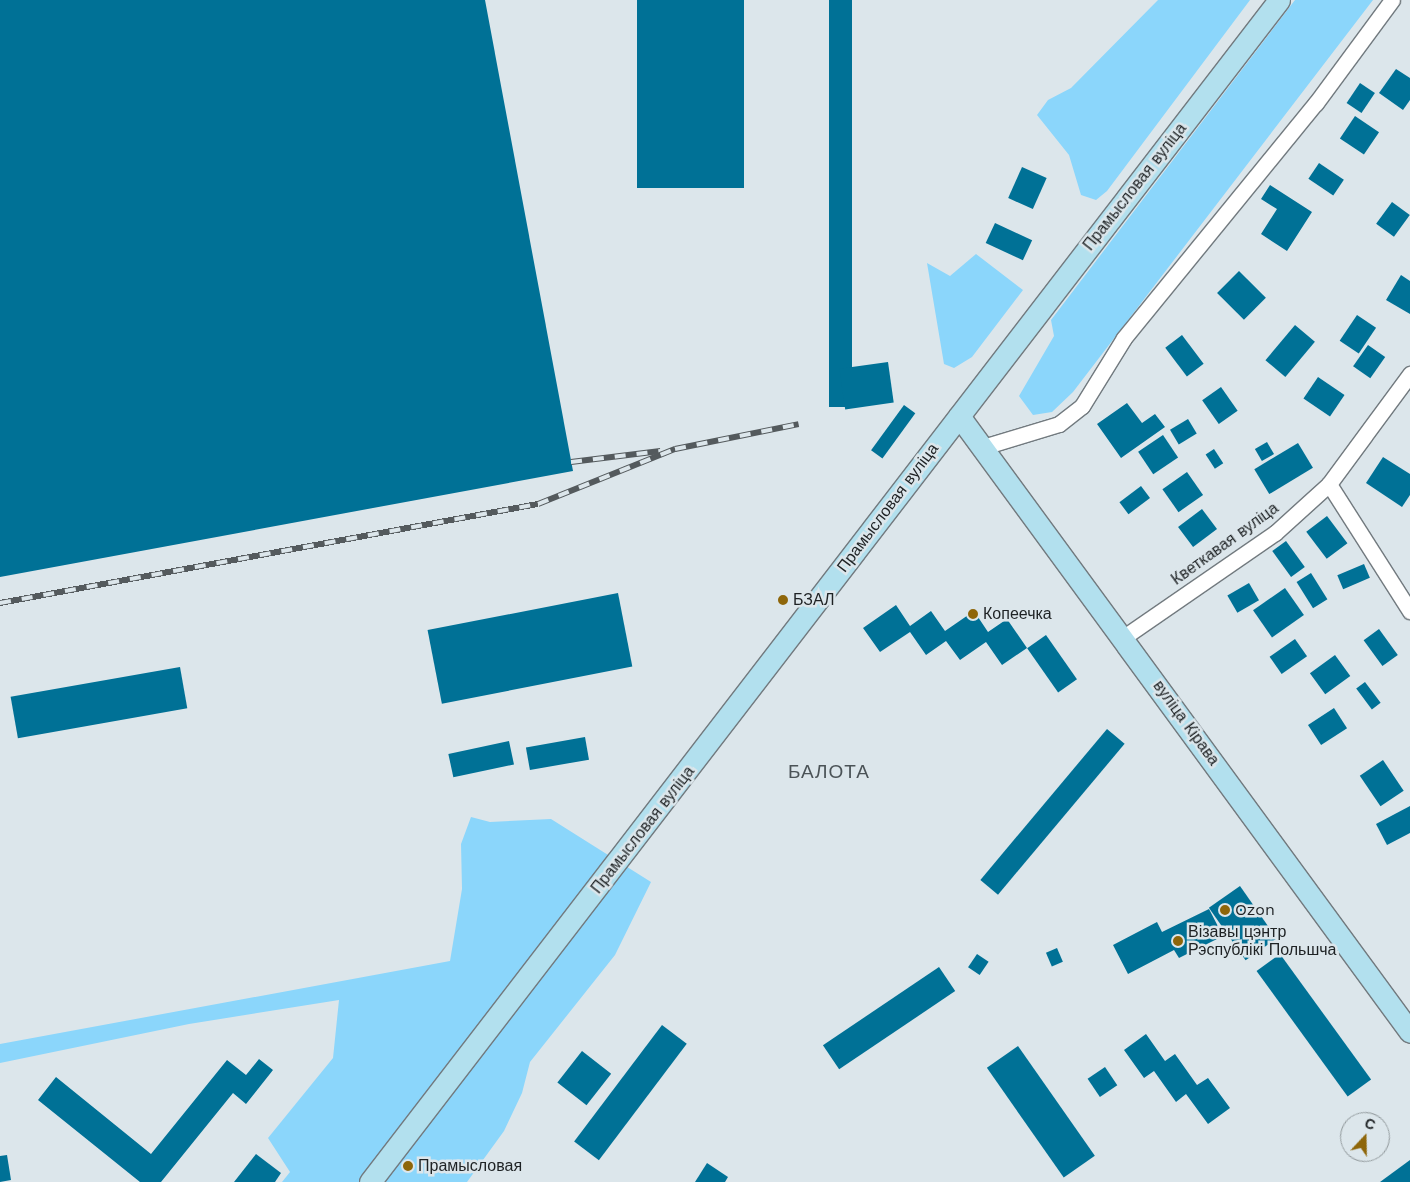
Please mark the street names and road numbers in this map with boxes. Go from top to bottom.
street label: Прамысловая вуліца [1079,120,1191,254]
street label: Прамысловая вуліца [833,440,943,576]
street label: Кветкавая вуліца [1168,499,1282,589]
street label: вуліца Кірава [1149,677,1223,769]
street label: Прамысловая вуліца [587,763,699,897]

